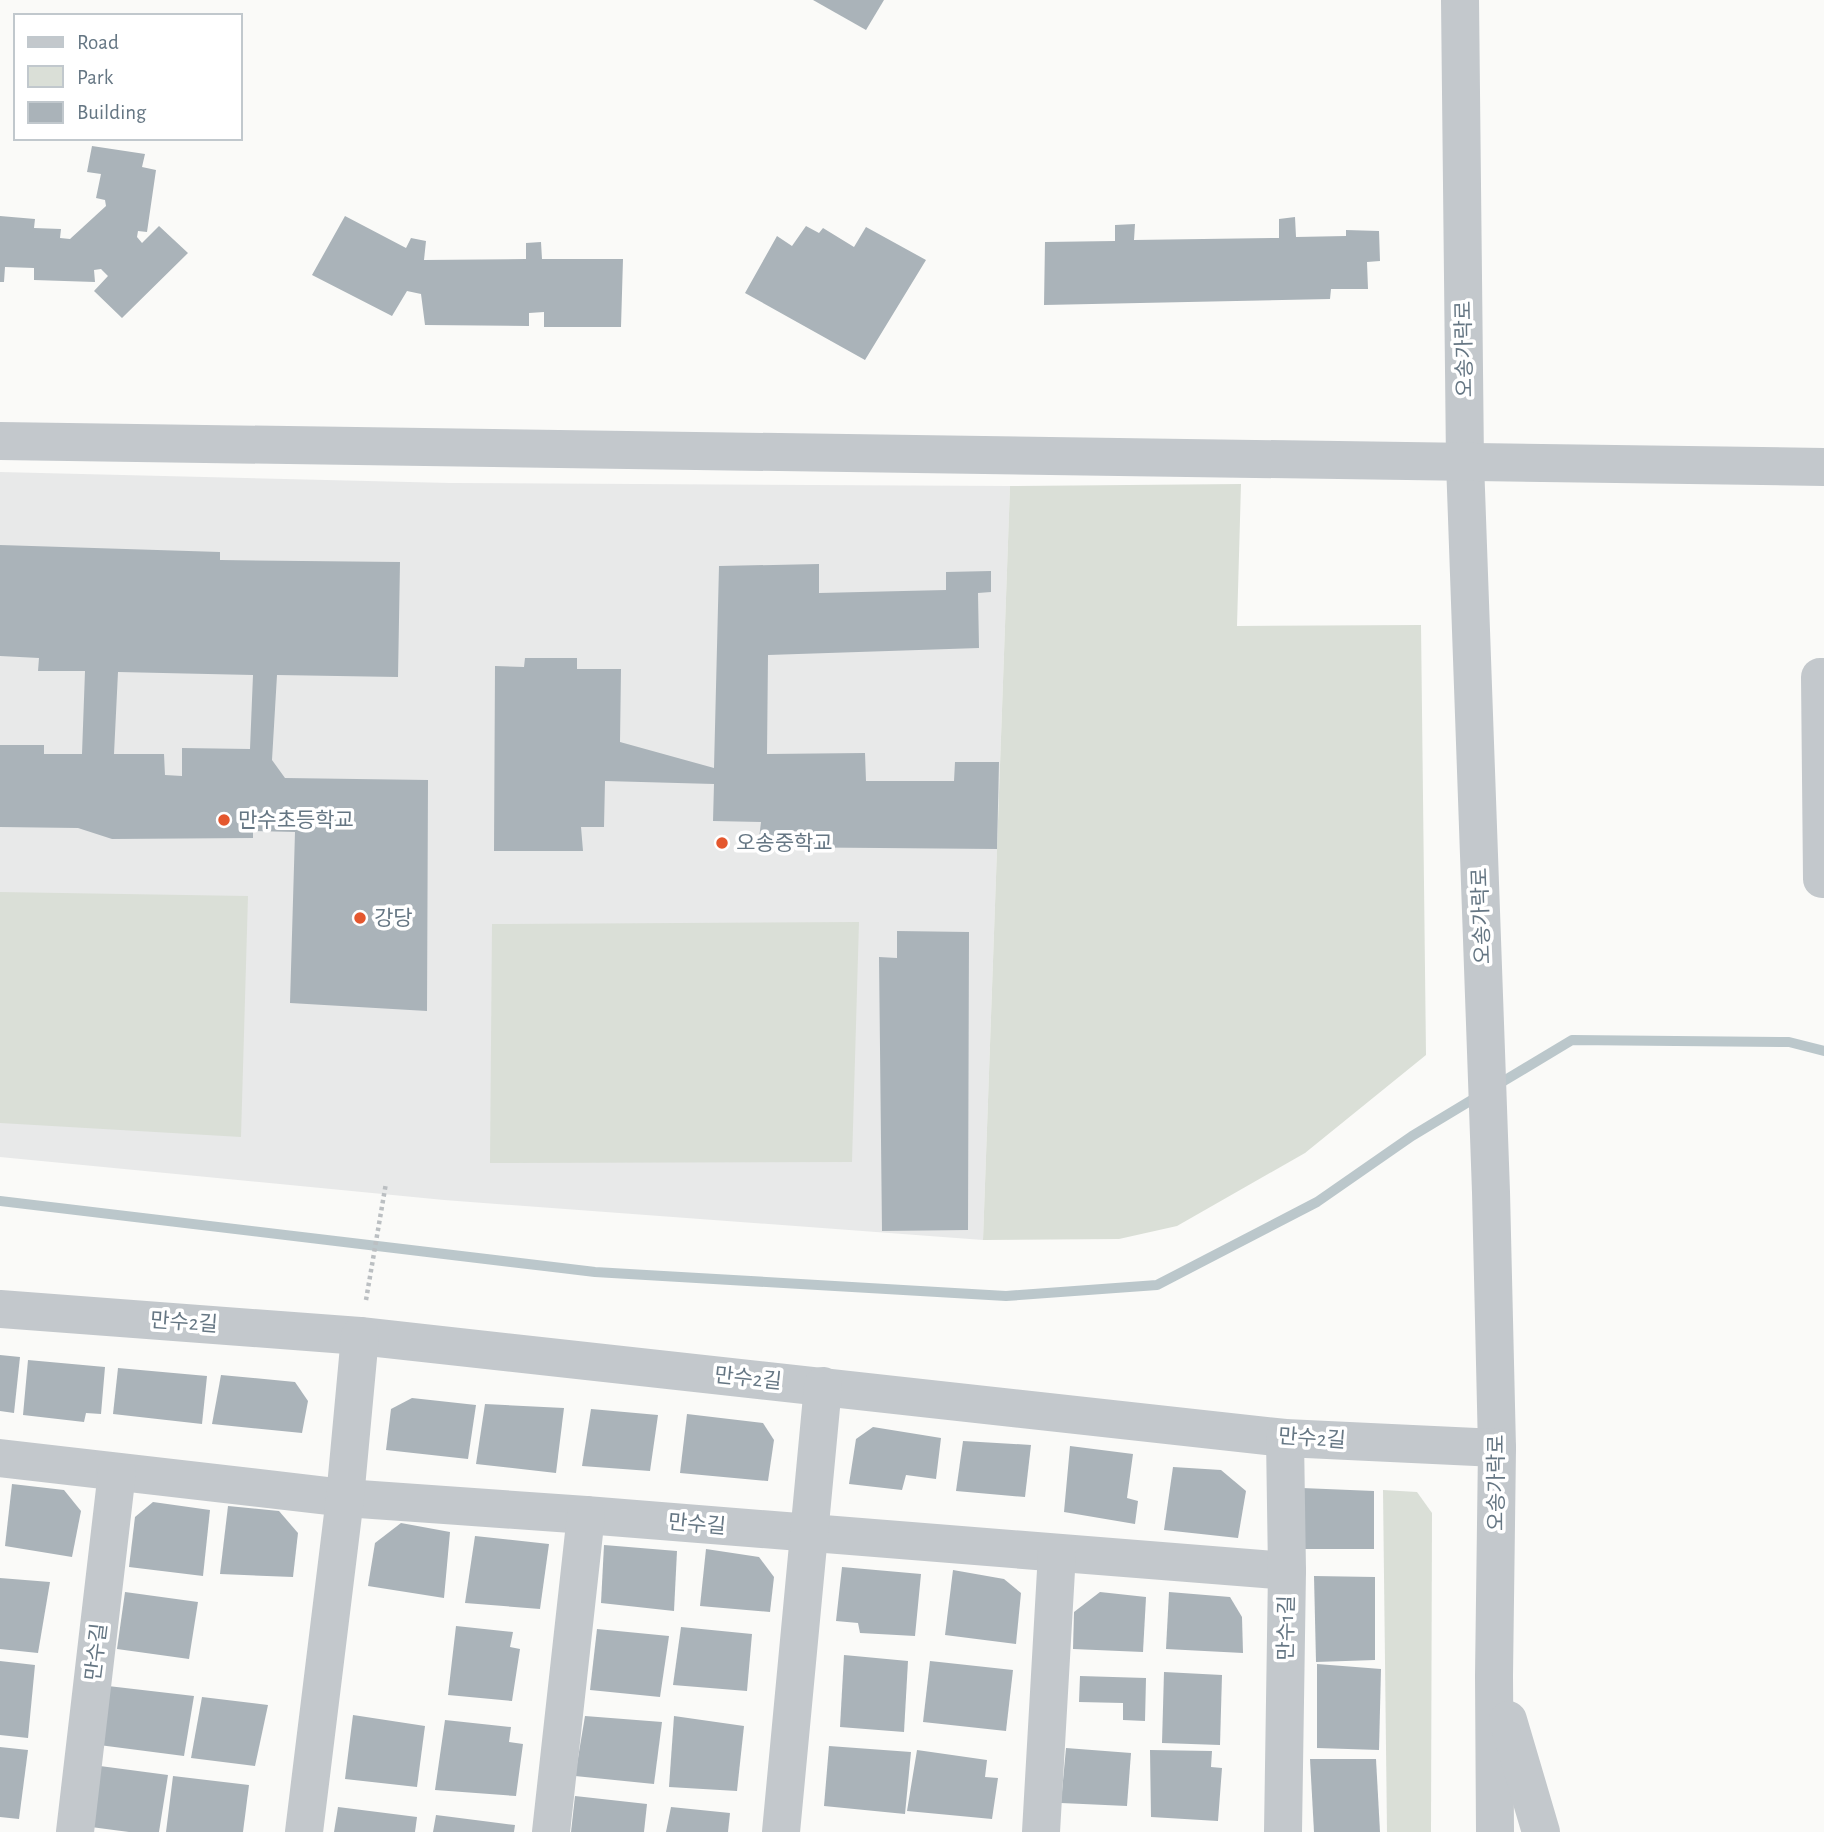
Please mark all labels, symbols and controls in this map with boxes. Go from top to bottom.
legend [14,14,242,140]
text: Road [77,32,119,53]
text: Park [77,67,114,88]
text: Building [77,102,147,123]
street label: 오송가락로 [1452,301,1476,397]
place label: 만수초등학교 [238,809,354,831]
marker: 만수초등학교 [216,812,232,828]
place label: 오송중학교 [736,832,833,854]
marker: 오송중학교 [714,835,730,851]
street label: 오송가락로 [1468,867,1494,965]
place label: 강당 [374,907,413,929]
marker: 강당 [352,910,368,926]
street label: 만수2길 [150,1309,218,1335]
street label: 만수2길 [713,1364,783,1392]
street label: 만수2길 [1278,1425,1346,1451]
street label: 오송가락로 [1485,1435,1507,1531]
street label: 만수길 [667,1511,727,1537]
street label: 만수1길 [1274,1595,1298,1661]
street label: 만수길 [82,1622,110,1682]

